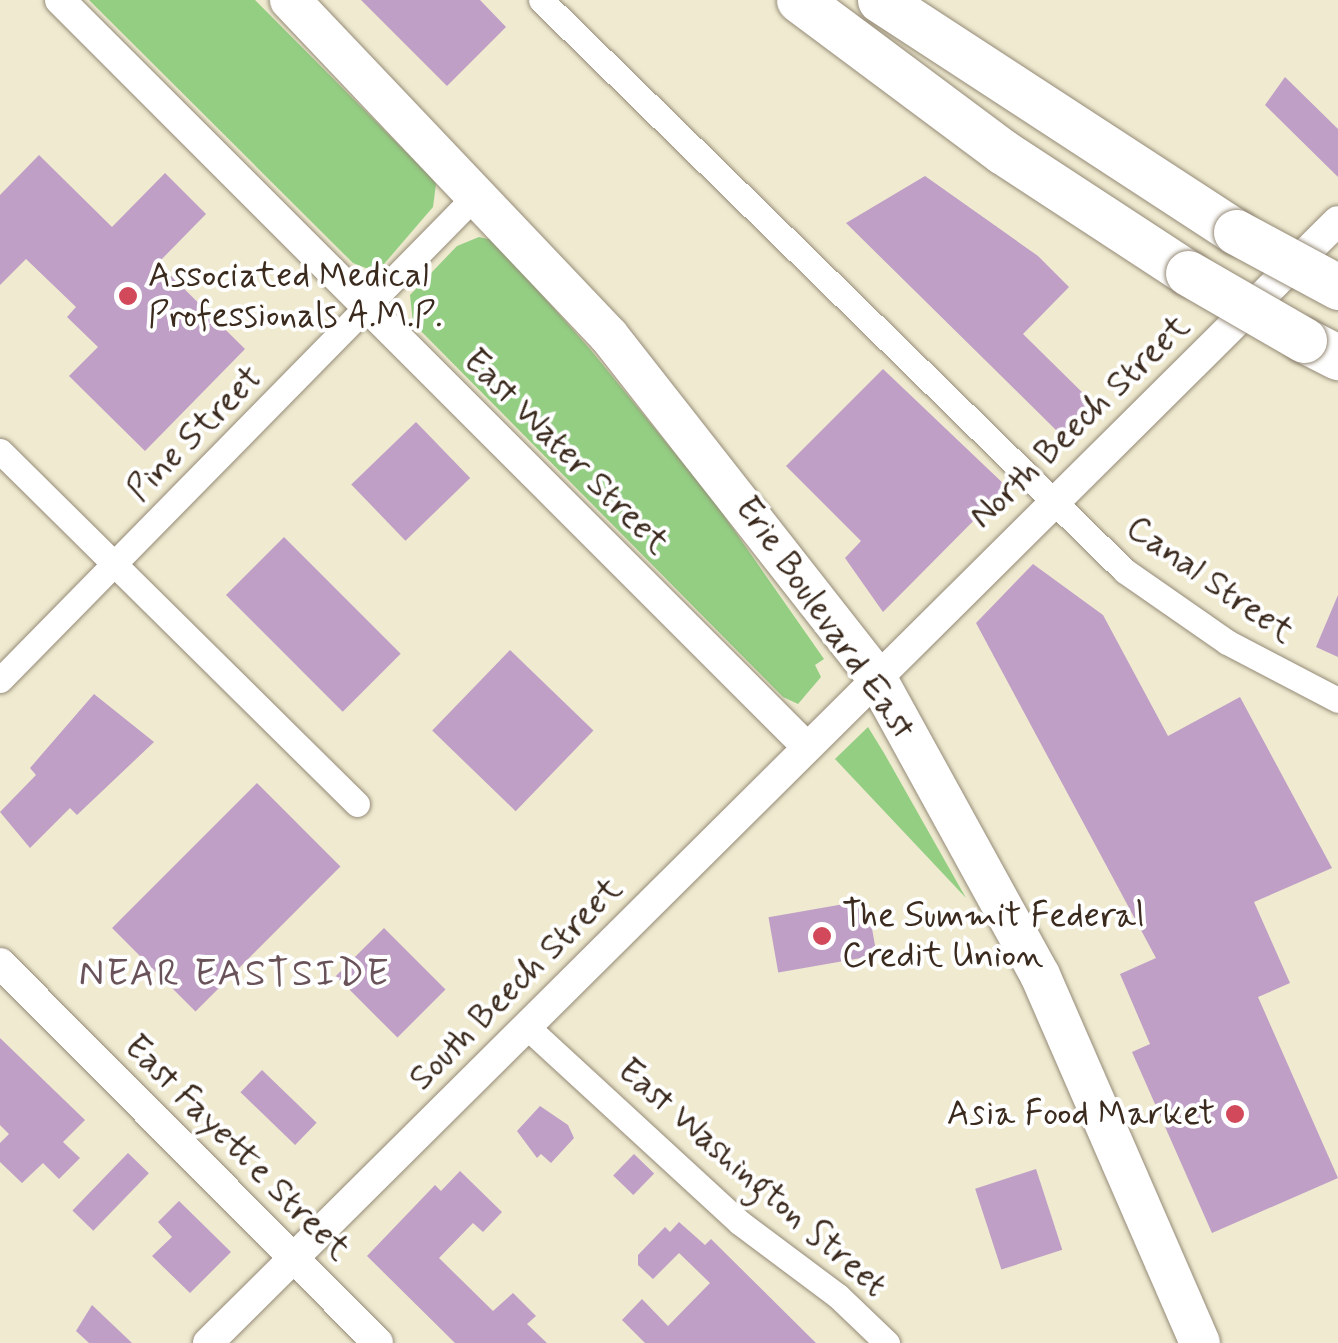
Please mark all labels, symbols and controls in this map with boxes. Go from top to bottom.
place label: Associated Medical Professionals A.M.P. [148,255,443,337]
marker: Associated Medical Professionals A.M.P. [117,285,139,307]
street label: North Beech Street [961,306,1199,538]
street label: East Water Street [454,340,678,564]
street label: Pine Street [119,358,271,510]
street label: Erie Boulevard East [728,492,922,744]
street label: Canal Street [1118,507,1302,653]
street label: South Beech Street [401,869,631,1099]
place label: The Summit Federal Credit Union [842,895,1163,977]
marker: The Summit Federal Credit Union [811,925,833,947]
district label: NEAR EASTSIDE [81,952,389,998]
street label: East Fayette Street [115,1026,359,1270]
street label: East Washington Street [607,1048,897,1308]
place label: Asia Food Market [946,1093,1215,1135]
marker: Asia Food Market [1224,1103,1246,1125]

